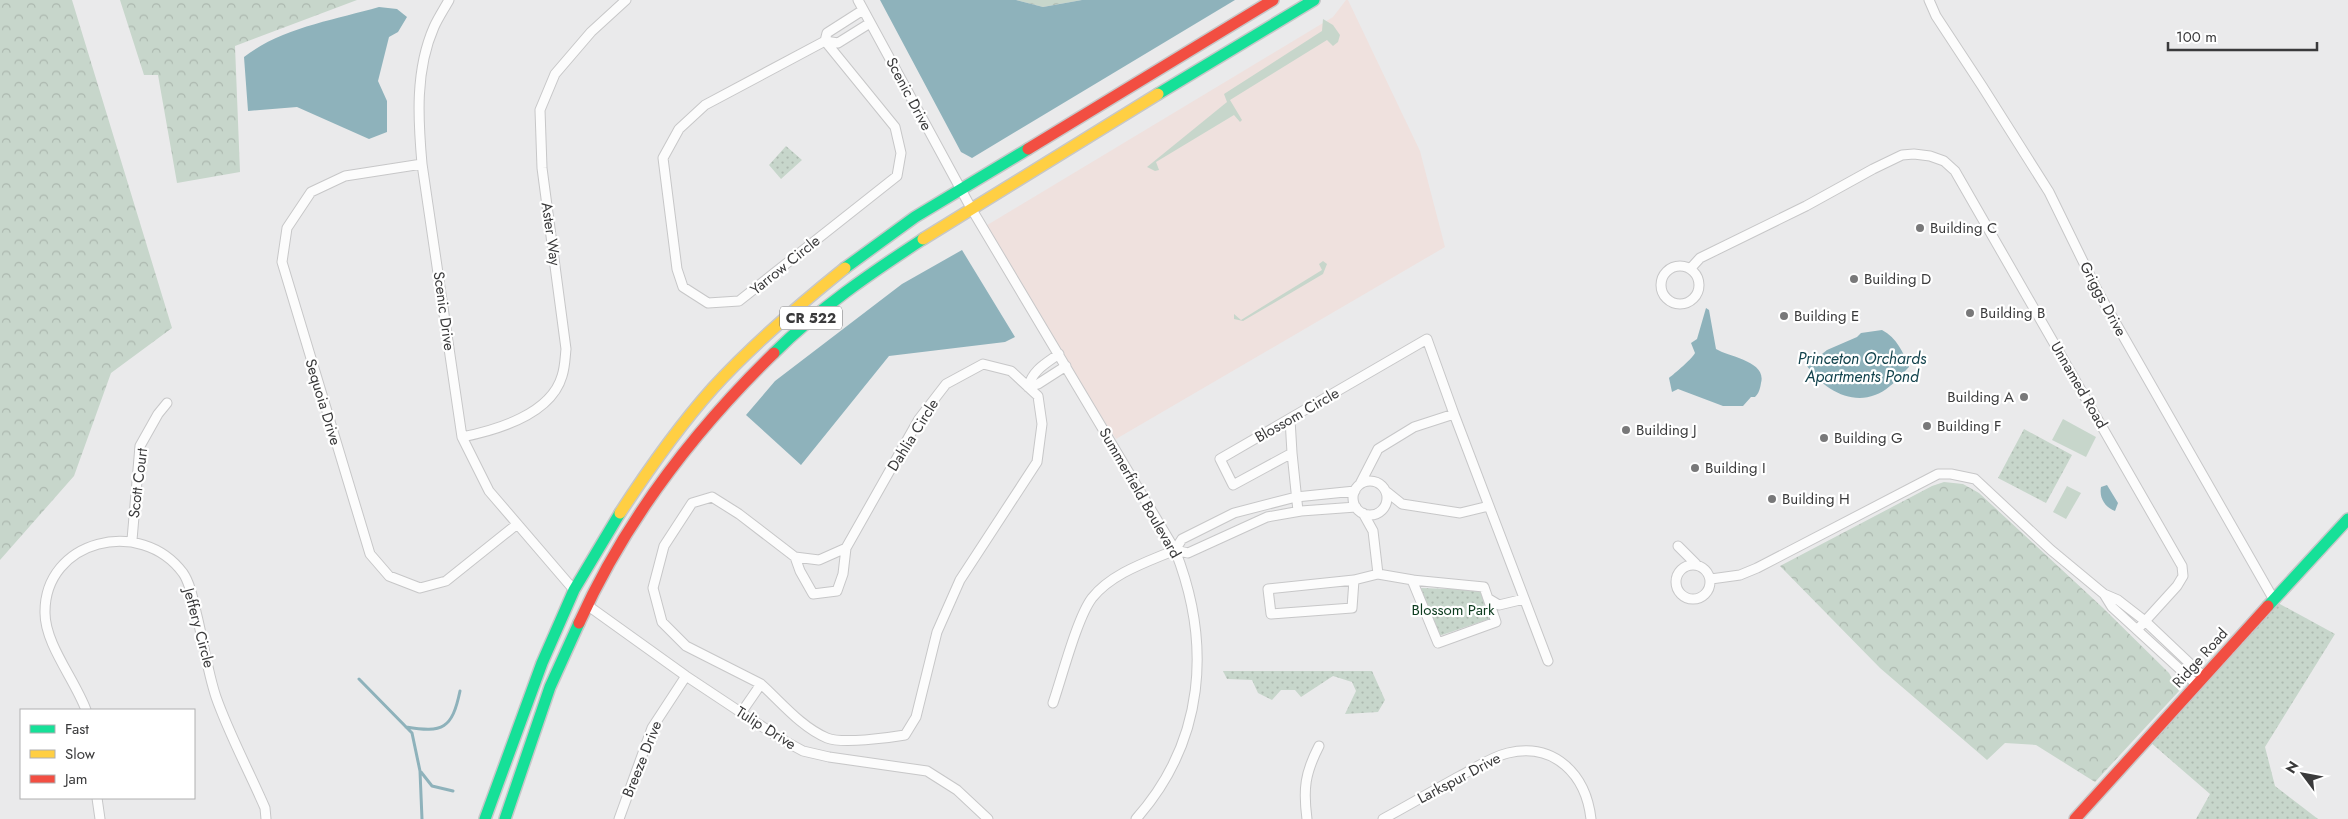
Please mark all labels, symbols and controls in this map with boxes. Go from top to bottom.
scale bar [2168,20,2317,52]
text: 100 m [2176,26,2217,48]
street label: Scenic Drive [881,54,938,135]
street label: Aster Way [536,201,566,268]
place label: Building C [1930,217,1997,239]
marker: Building C [1914,222,1926,234]
street label: Yarrow Circle [745,230,825,300]
street label: Griggs Drive [2074,258,2132,340]
place label: Building D [1864,268,1931,290]
street label: Scenic Drive [428,270,460,352]
marker: Building D [1848,273,1860,285]
place label: Building B [1980,302,2045,324]
place label: Building E [1794,305,1859,327]
road number: CR 522 [780,306,842,330]
marker: Building B [1964,307,1976,319]
marker: Building E [1778,310,1790,322]
street label: Unnamed Road [2045,337,2113,433]
water label: Princeton Orchards Apartments Pond [1798,347,1927,388]
street label: Sequoia Drive [299,356,347,448]
street label: Blossom Circle [1251,382,1343,448]
place label: Building A [1947,386,2014,408]
marker: Building A [2018,391,2030,403]
street label: Dahlia Circle [882,394,944,476]
place label: Building F [1937,415,2001,437]
place label: Building J [1636,419,1697,441]
marker: Building F [1921,420,1933,432]
street label: Summerfield Boulevard [1094,424,1186,562]
marker: Building J [1620,424,1632,436]
place label: Building G [1834,427,1903,449]
marker: Building G [1818,432,1830,444]
street label: Scott Court [123,446,153,519]
place label: Building I [1705,457,1766,479]
marker: Building I [1689,462,1701,474]
place label: Building H [1782,488,1850,510]
marker: Building H [1766,493,1778,505]
street label: Jeffery Circle [177,584,220,671]
park label: Blossom Park [1411,599,1495,621]
street label: Ridge Road [2167,623,2233,693]
street label: Tulip Drive [732,701,801,755]
legend [20,709,195,799]
street label: Breeze Drive [617,717,667,801]
text: Fast [65,718,89,740]
text: Slow [65,743,96,765]
street label: Larkspur Drive [1414,747,1505,809]
north arrow [2278,749,2328,799]
text: N [2281,757,2303,777]
text: Jam [63,768,88,790]

